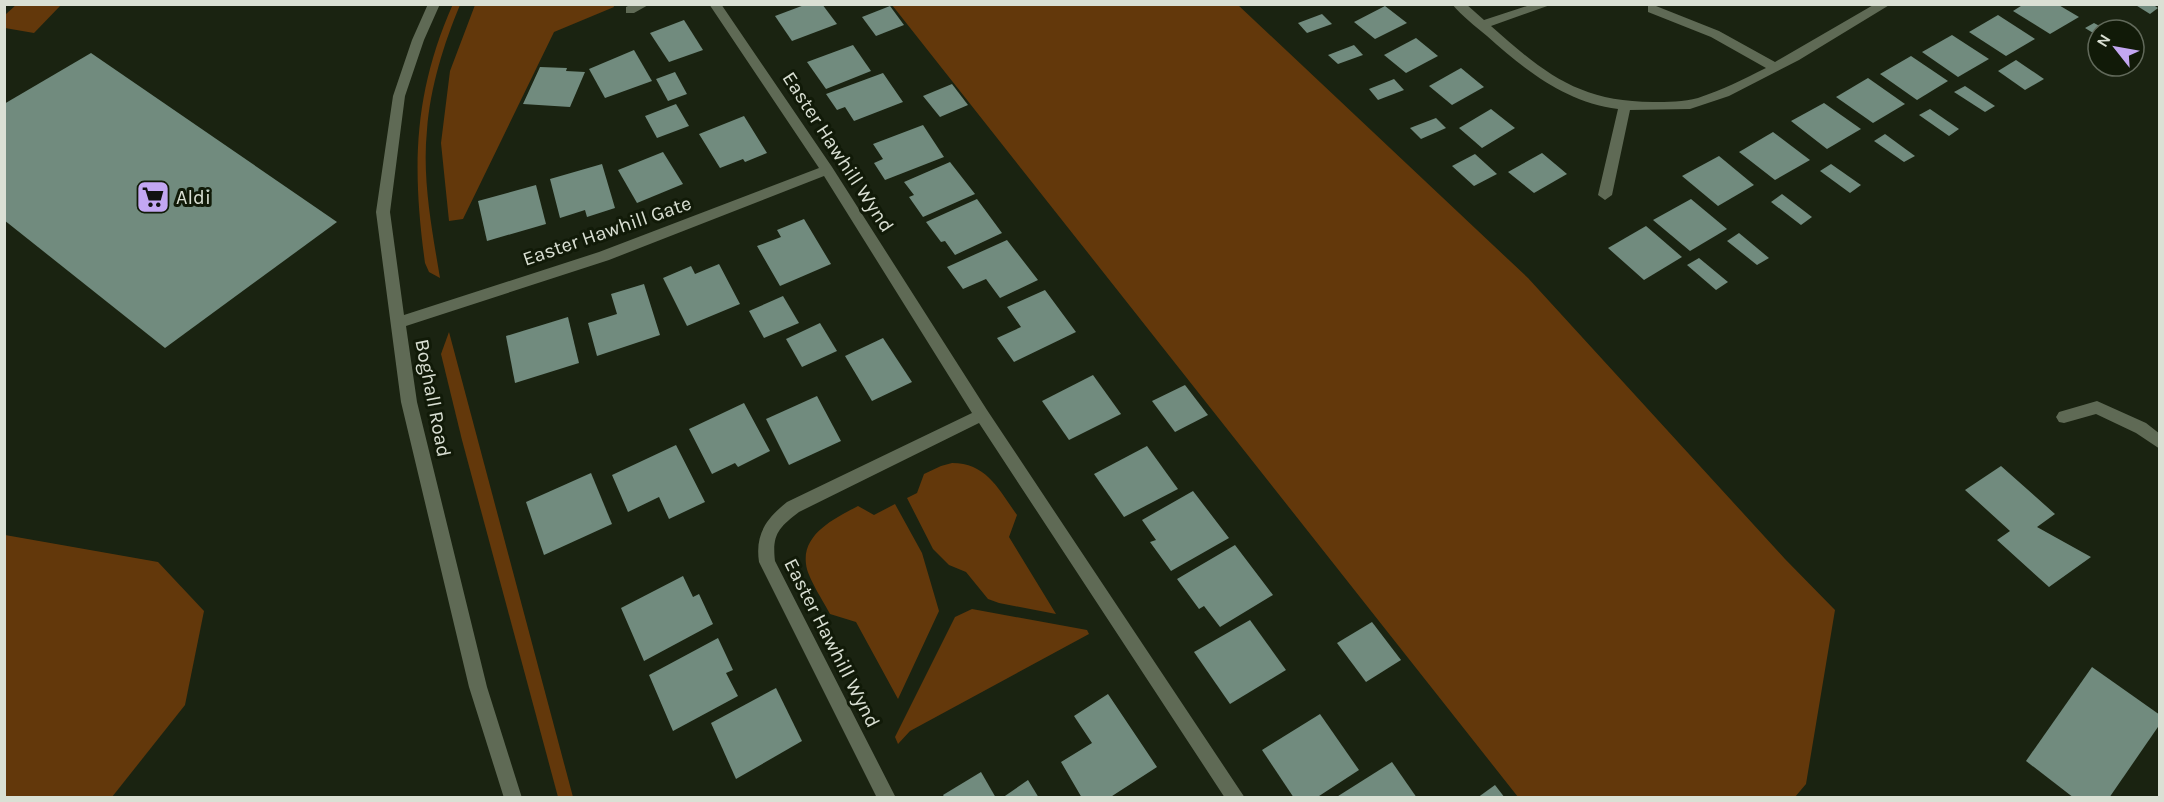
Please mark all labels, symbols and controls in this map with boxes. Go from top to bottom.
north arrow [2086,18,2146,78]
text: N [2092,31,2115,50]
street label: Easter Hawhill Wynd [778,68,898,236]
supermarket icon: Aldi [135,179,171,215]
place label: Aldi [176,186,211,209]
street label: Easter Hawhill Gate [520,191,694,271]
street label: Boghall Road [410,337,456,459]
street label: Easter Hawhill Wynd [779,555,885,731]

